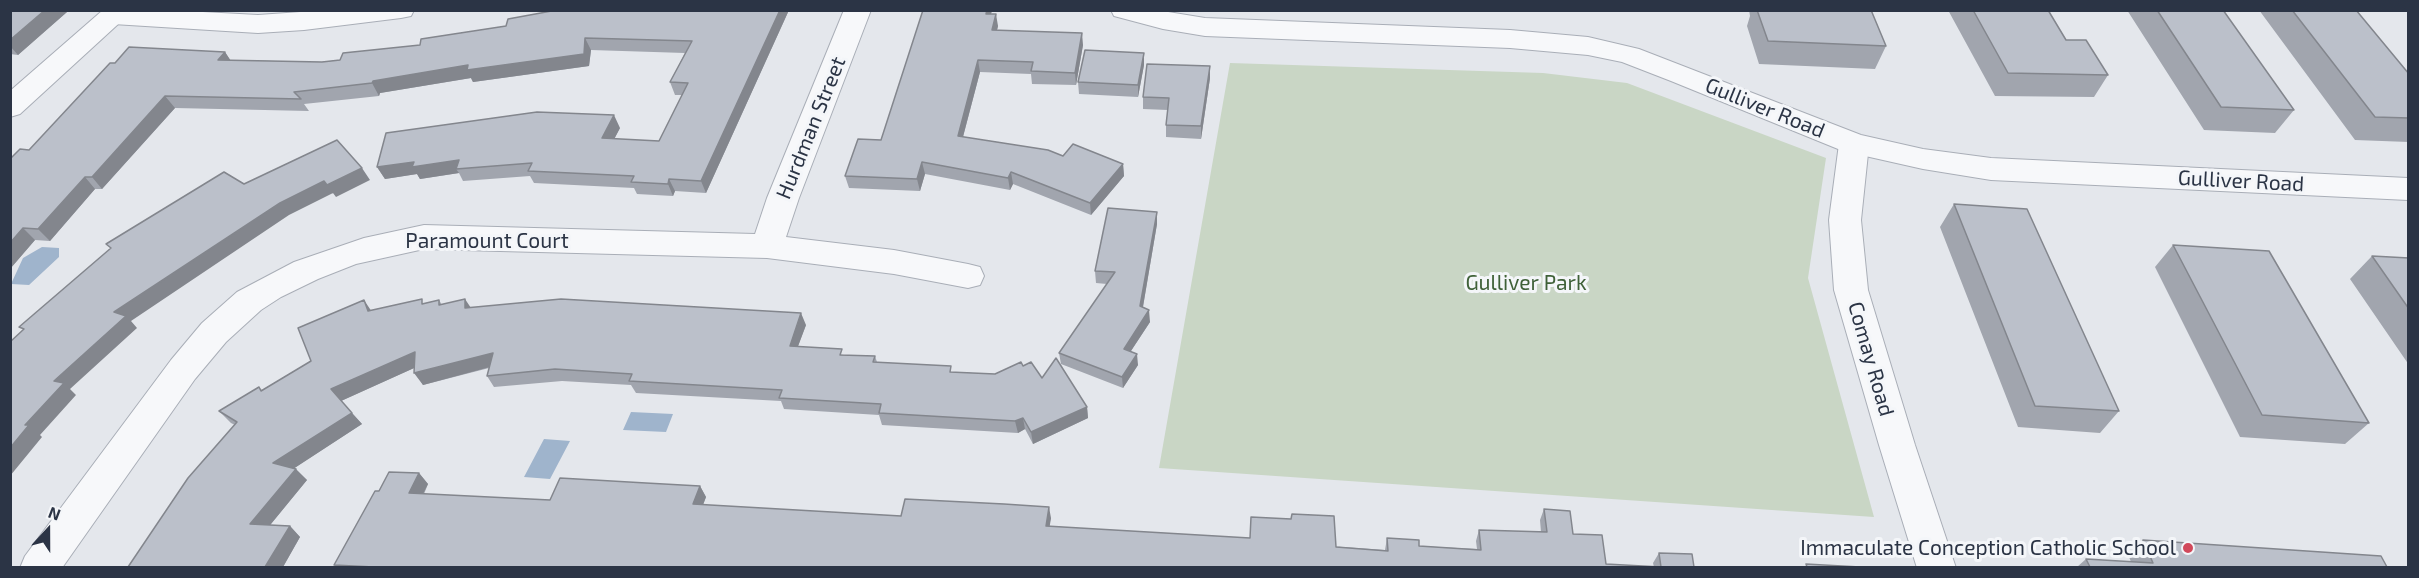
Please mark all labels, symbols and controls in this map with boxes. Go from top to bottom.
street label: Hurdman Street [771,53,851,203]
street label: Gulliver Road [1702,73,1828,143]
street label: Gulliver Road [2177,165,2305,197]
street label: Paramount Court [405,228,569,254]
park label: Gulliver Park [1465,270,1587,296]
street label: Comay Road [1843,299,1899,419]
north arrow [18,500,78,560]
text: N [46,502,63,524]
place label: Immaculate Conception Catholic School [1800,535,2176,561]
marker: Immaculate Conception Catholic School [2181,541,2195,555]

